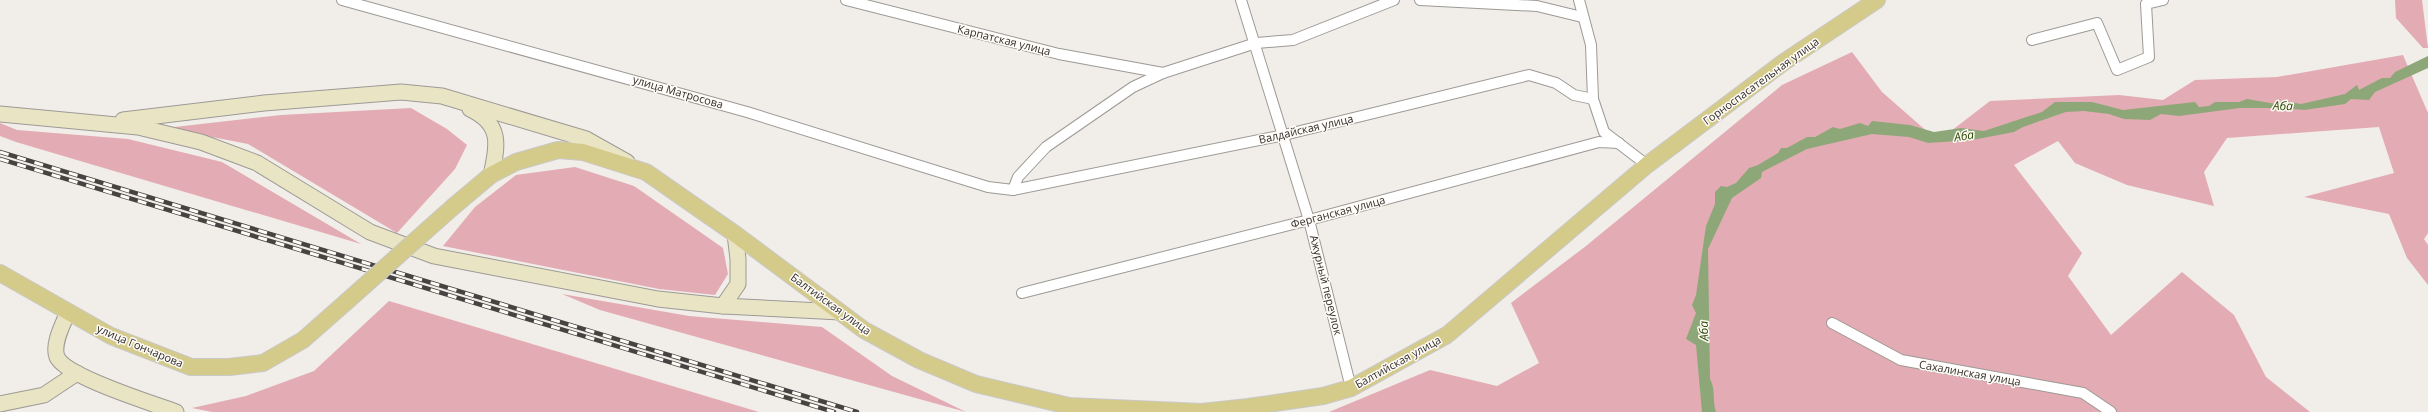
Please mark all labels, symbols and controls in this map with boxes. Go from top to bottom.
street label: Карпатская улица [956,21,1052,58]
street label: Горноспасательная улица [1700,33,1822,128]
street label: улица Матросова [631,71,725,112]
water label: Аба [2272,97,2294,114]
street label: Валдайская улица [1257,110,1355,147]
water label: Аба [1952,126,1975,146]
street label: Ферганская улица [1289,192,1387,231]
street label: Ажурный переулок [1307,233,1346,337]
street label: Балтийская улица [788,269,875,338]
water label: Аба [1695,320,1712,342]
street label: улица Гончарова [95,321,186,371]
street label: Балтийская улица [1352,332,1443,391]
street label: Сахалинская улица [1918,356,2022,389]

